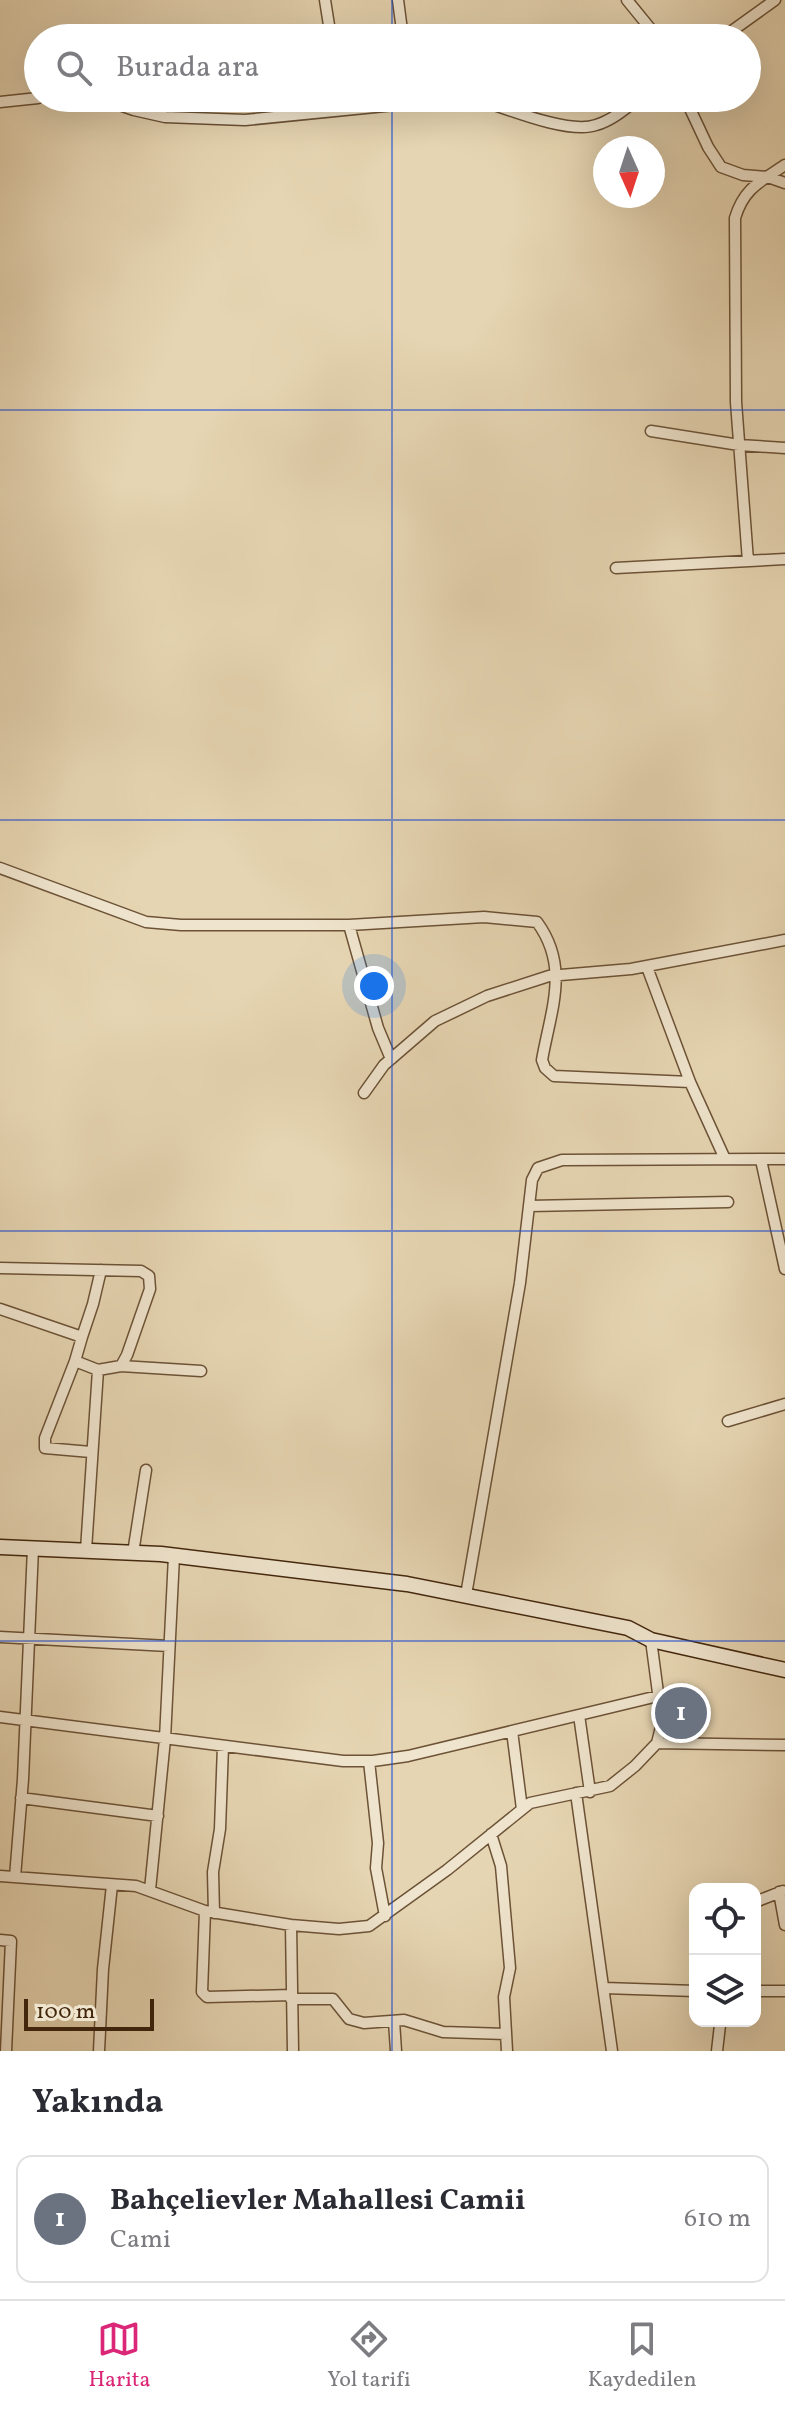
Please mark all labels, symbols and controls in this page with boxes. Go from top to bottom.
search box [24,24,761,112]
icon: search [52,46,96,90]
text: Burada ara [116,47,259,89]
north arrow [593,136,665,208]
your location [354,966,394,1006]
pin: 1 [655,1683,707,1743]
map controls [689,1883,761,2027]
button: locate [689,1883,761,1955]
button: layers [689,1955,761,2027]
scale bar [24,1995,154,2031]
text: 100 m [36,1997,95,2028]
text: Yakında [32,2080,164,2127]
text: Bahçelievler Mahallesi Camii [110,2180,526,2222]
text: 1 [55,2201,65,2237]
text: 610 m [684,2201,751,2237]
text: Cami [110,2222,171,2258]
tab: Harita [88,2317,150,2396]
tab: Yol tarifi [327,2317,411,2396]
tab: Kaydedilen [588,2317,697,2396]

